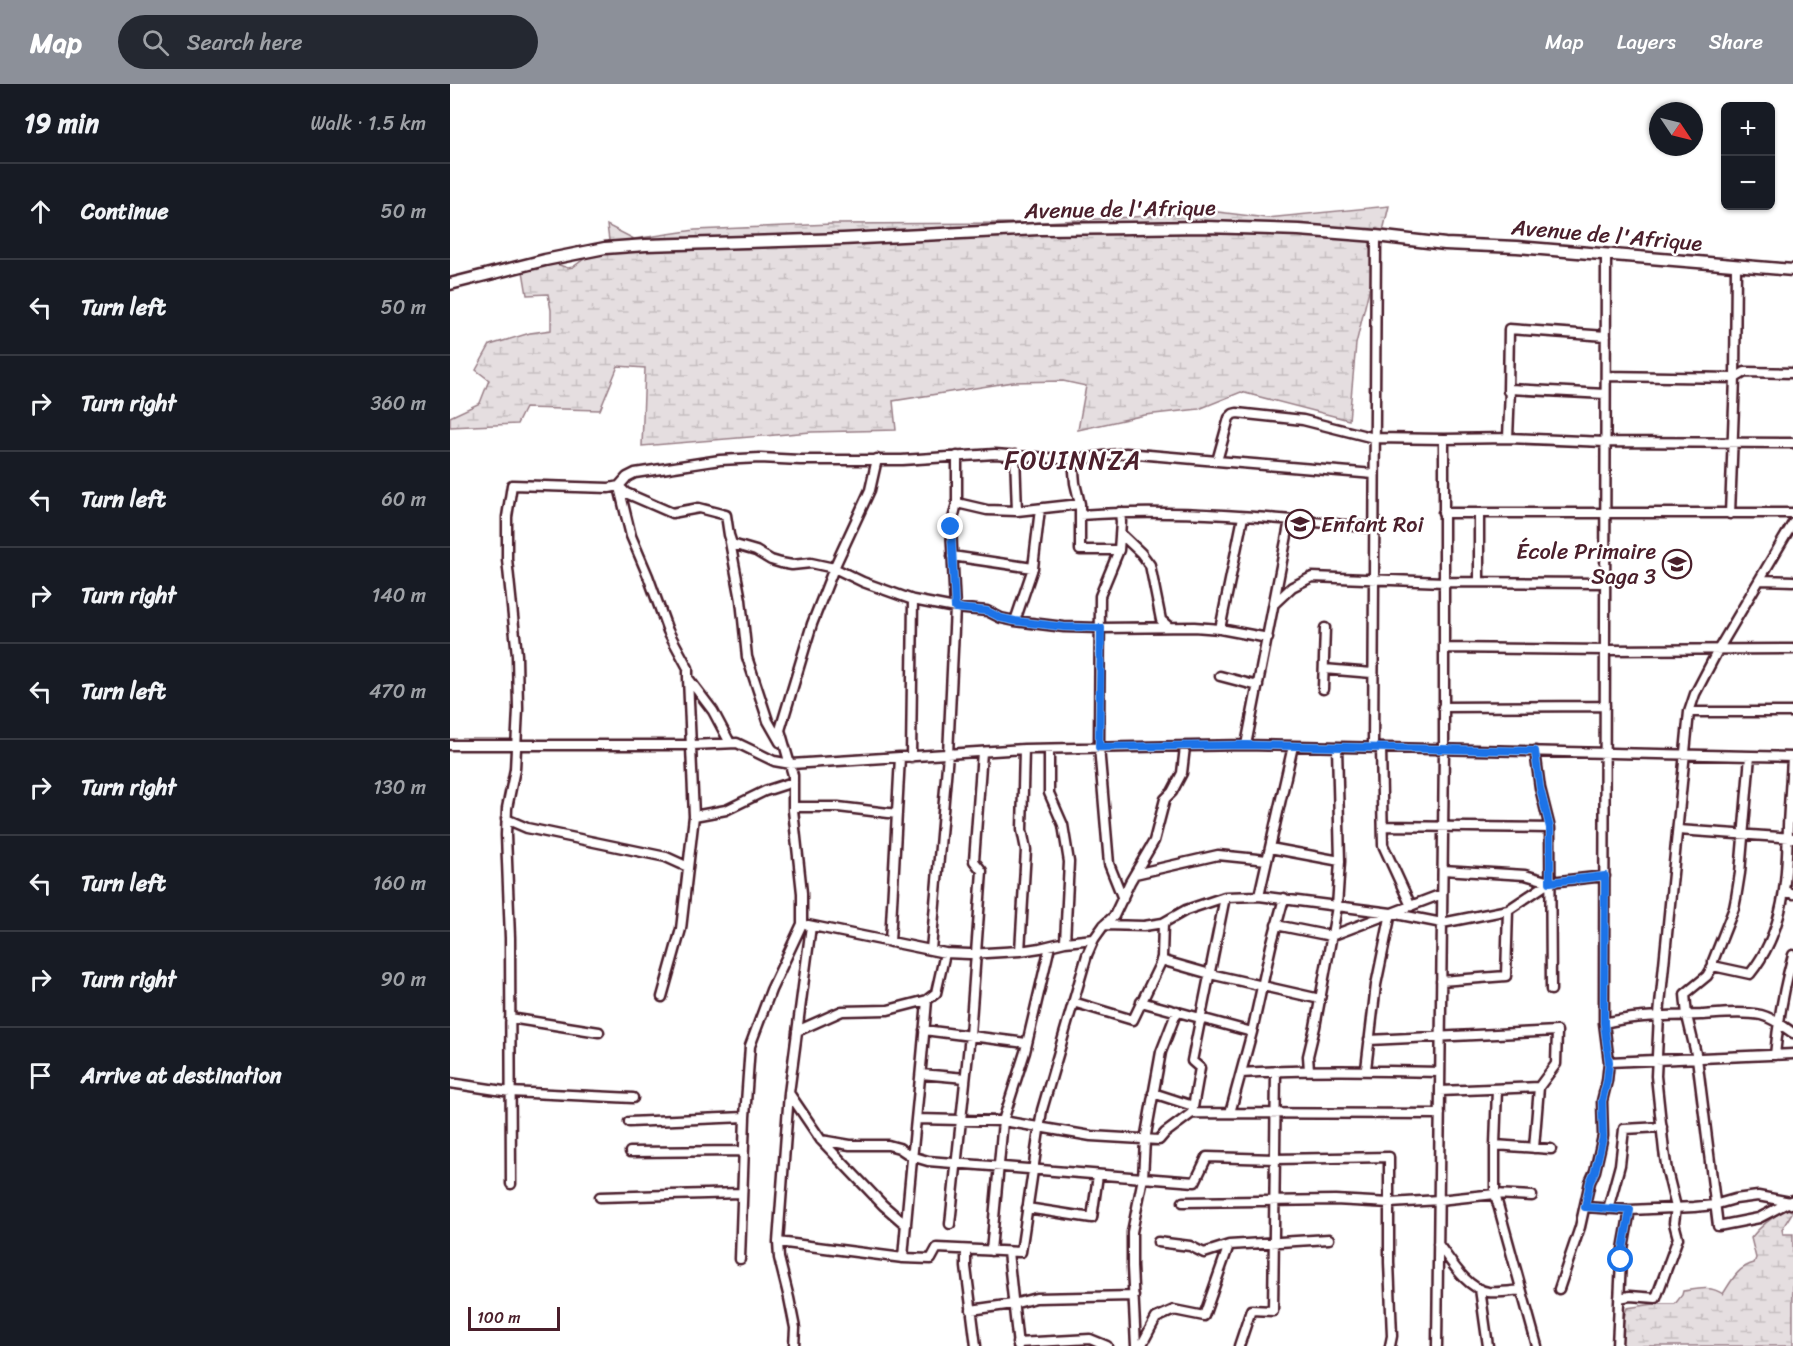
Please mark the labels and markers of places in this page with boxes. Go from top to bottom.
place label: Enfant Roi [1321,505,1424,544]
school or university icon: Enfant Roi [1284,508,1316,540]
place label: École Primaire Saga 3 [1516,532,1656,596]
school or university icon: École Primaire Saga 3 [1661,548,1693,580]

